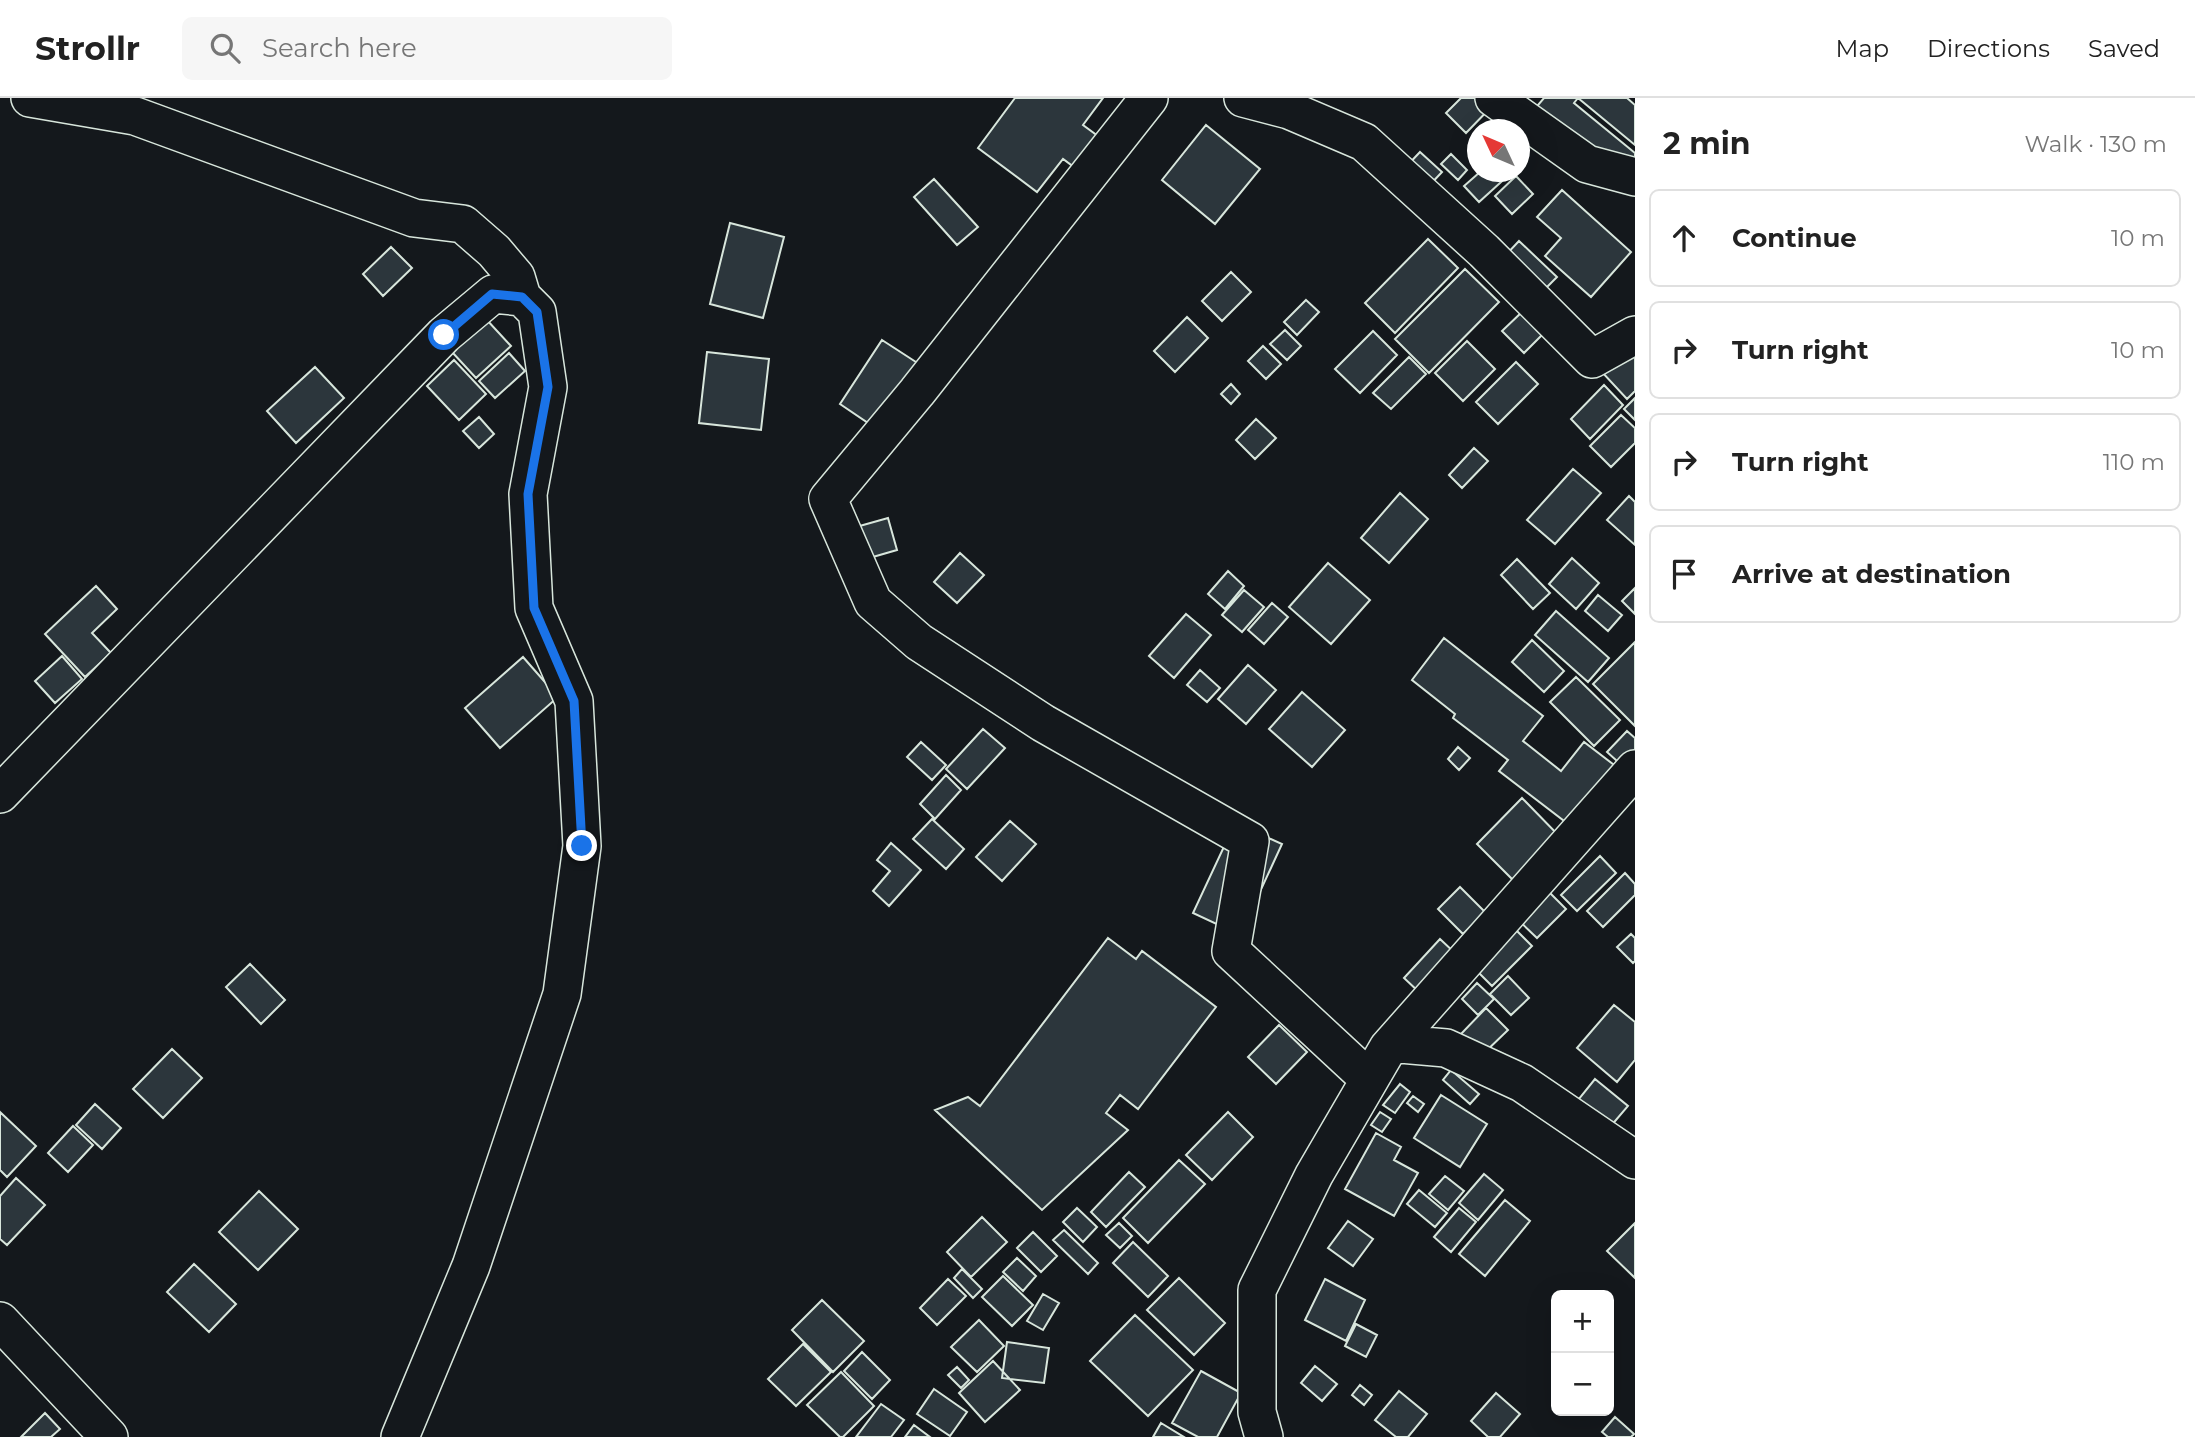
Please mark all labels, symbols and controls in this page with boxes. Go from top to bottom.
search box [182,17,672,80]
text: Strollr [35,28,140,68]
icon: search [206,29,244,67]
text: Search here [262,32,417,64]
text: Map [1836,34,1889,63]
text: Directions [1927,34,2050,63]
text: Saved [2088,34,2160,63]
north arrow [1467,119,1530,182]
text: 2 min [1663,125,1750,162]
text: Walk · 130 m [2024,130,2167,158]
icon: ahead [1665,219,1703,257]
text: Continue [1732,222,1857,254]
text: 10 m [2111,224,2165,252]
route start [428,319,459,350]
icon: right [1665,331,1703,369]
text: Turn right [1732,334,1868,366]
text: 10 m [2111,336,2165,364]
icon: right [1665,443,1703,481]
text: Turn right [1732,446,1868,478]
text: 110 m [2103,448,2165,476]
icon: arrive [1665,555,1703,593]
text: Arrive at destination [1732,558,2011,590]
route end [566,830,597,861]
map controls [1551,1290,1614,1416]
button: + [1551,1290,1614,1353]
button: − [1551,1353,1614,1416]

